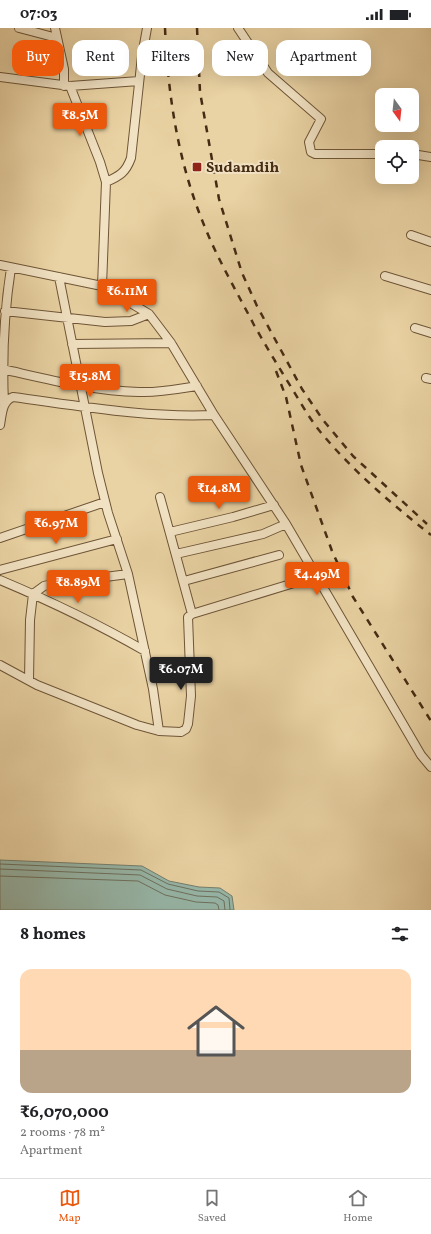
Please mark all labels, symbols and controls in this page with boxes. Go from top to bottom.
text: 07:03 [20,4,57,25]
chip: Buy [12,40,64,76]
chip: Rent [72,40,129,76]
chip: Filters [137,40,204,76]
chip: New [212,40,268,76]
chip: Apartment [276,40,371,76]
north arrow [375,88,419,132]
map controls [375,88,419,184]
pin: ₹8.5M [52,103,108,137]
text: ₹8.5M [62,107,98,125]
button: locate [375,140,419,184]
place label: Sudamdih [206,158,280,179]
marker: Sudamdih [191,161,203,173]
pin: ₹6.11M [94,279,160,313]
text: ₹6.11M [106,283,148,301]
pin: ₹15.8M [57,364,123,398]
text: ₹15.8M [69,368,111,386]
pin: ₹14.8M [186,476,252,510]
text: ₹14.8M [197,480,241,498]
pin: ₹6.97M [23,511,89,545]
text: ₹6.97M [34,515,78,533]
pin: ₹4.49M [284,562,350,596]
text: ₹4.49M [294,566,340,584]
pin: ₹8.89M [45,570,111,604]
text: ₹8.89M [56,574,100,592]
pin: ₹6.07M [148,657,214,691]
text: ₹6.07M [159,661,203,679]
text: 8 homes [20,923,86,946]
icon: filters [389,923,411,945]
icon: home [180,995,252,1067]
text: ₹6,070,000 [20,1101,109,1124]
text: 2 rooms · 78 m² [20,1124,105,1142]
text: Apartment [20,1142,83,1160]
tab: Map [59,1187,81,1226]
tab: Saved [198,1187,226,1226]
tab: Home [343,1187,372,1226]

